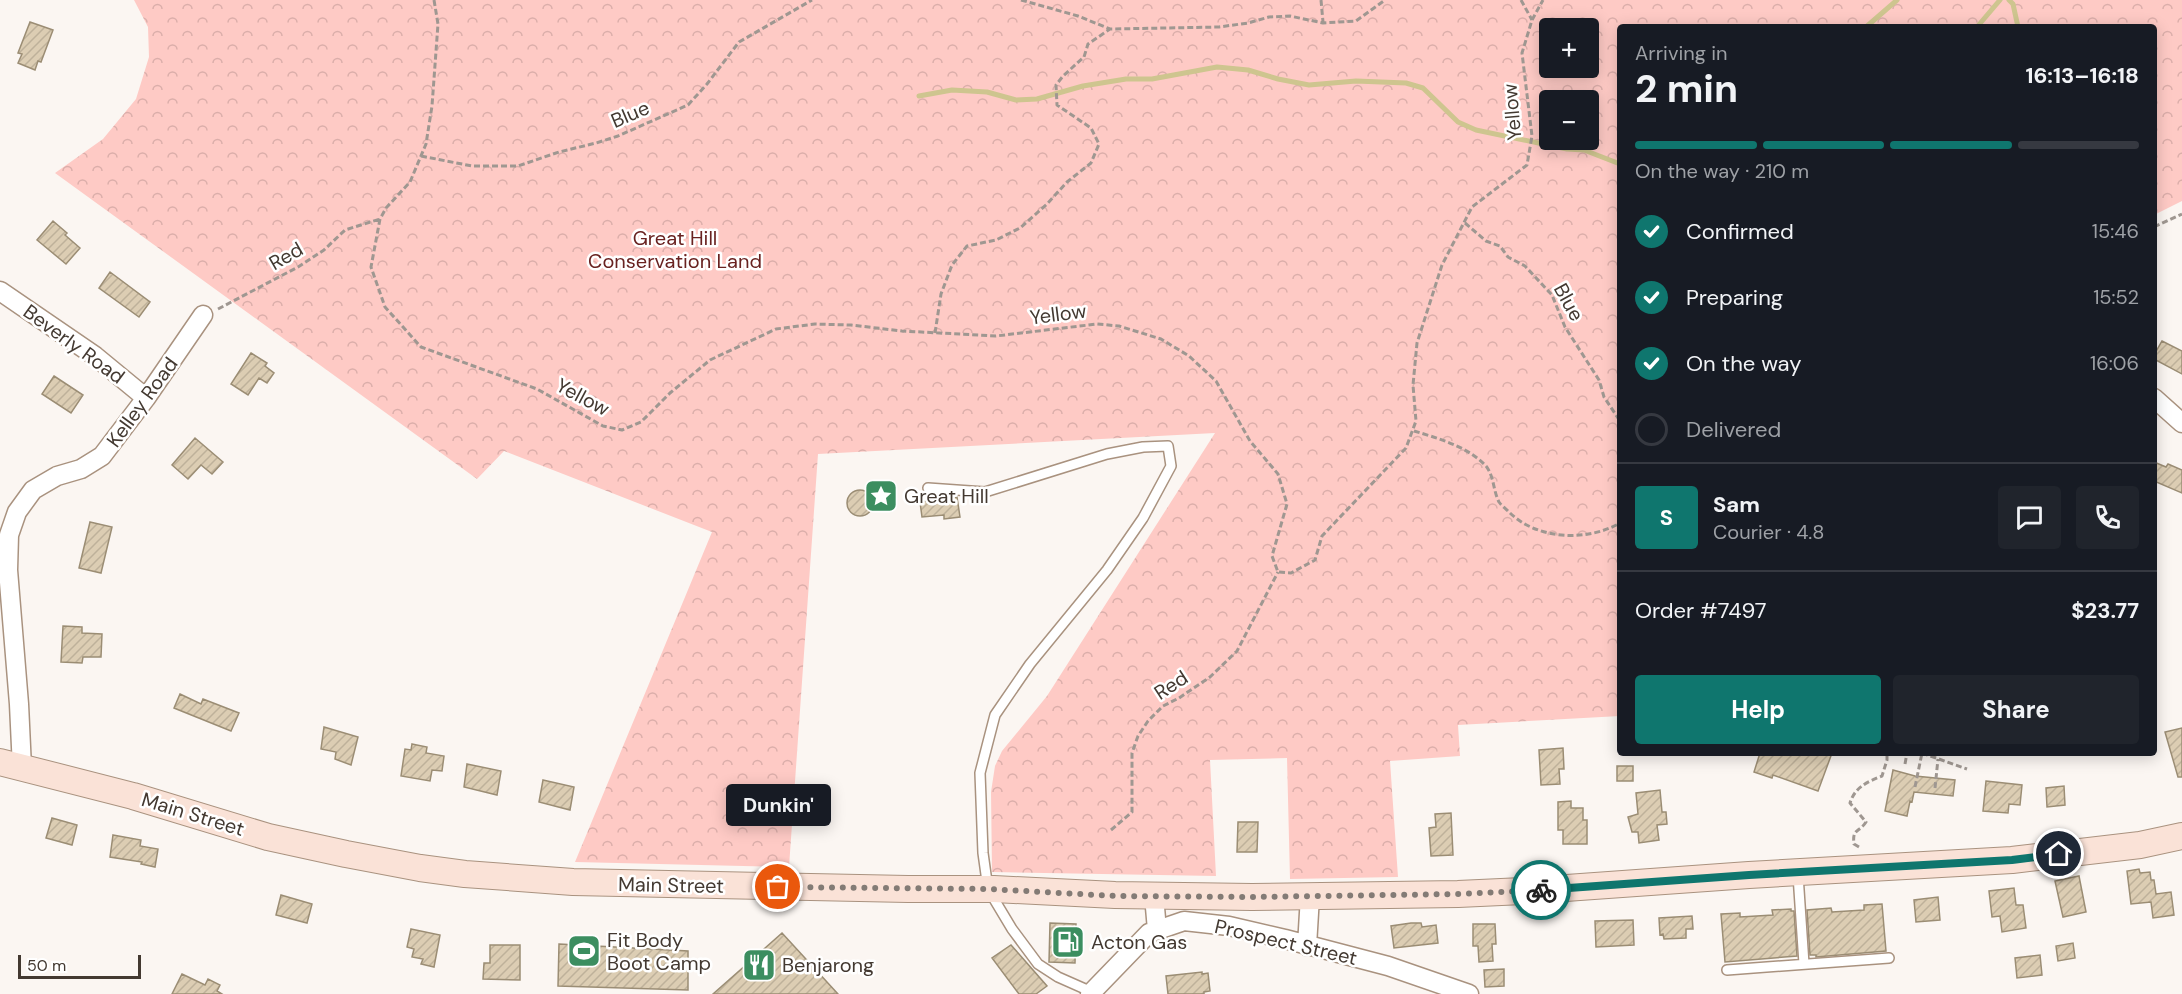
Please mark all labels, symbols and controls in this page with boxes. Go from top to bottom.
map controls [1539,18,1599,150]
button: + [1539,18,1599,78]
text: Arriving in [1635,40,1727,66]
text: 16:13–16:18 [2025,61,2139,90]
text: 2 min [1635,63,1738,114]
street label: Yellow [1497,83,1527,141]
button: − [1539,90,1599,150]
street label: Blue [607,94,653,134]
text: On the way · 210 m [1635,158,1809,184]
icon: check [1635,215,1668,248]
text: Confirmed [1686,217,1794,246]
text: 15:46 [2092,218,2139,244]
park label: Great Hill Conservation Land [588,225,762,274]
street label: Red [264,236,308,276]
street label: Blue [1548,278,1590,326]
icon: check [1635,281,1668,314]
text: Preparing [1686,283,1783,312]
text: 15:52 [2093,284,2139,310]
street label: Beverly Road [18,298,130,390]
street label: Yellow [1028,298,1088,330]
icon: check [1635,347,1668,380]
text: On the way [1686,349,1801,378]
text: 16:06 [2090,350,2139,376]
street label: Kelley Road [101,352,183,452]
street label: Yellow [552,372,614,422]
text: Delivered [1686,415,1781,444]
place icon: Great Hill [863,478,899,514]
place label: Great Hill [904,483,989,509]
button: chat [1998,486,2061,549]
button: phone [2076,486,2139,549]
text: Sam [1713,490,1760,519]
text: S [1660,503,1673,532]
text: Courier · 4.8 [1713,519,1824,545]
text: Order #7497 [1635,596,1767,625]
text: $23.77 [2071,596,2139,625]
street label: Red [1149,665,1193,705]
button: Help [1635,675,1881,744]
button: Share [1893,675,2139,744]
callout: Dunkin' [726,785,830,827]
street label: Main Street [139,786,248,842]
text: Dunkin' [743,792,814,818]
pin [2033,828,2084,879]
icon: home [2042,837,2075,870]
courier [1511,860,1571,920]
pin [752,861,803,912]
icon: bag [761,870,794,903]
street label: Main Street [618,871,724,899]
icon: bike [1525,874,1558,907]
street label: Prospect Street [1212,913,1360,971]
fuel station icon: Acton Gas [1050,924,1086,960]
place label: Fit Body Boot Camp [607,927,711,976]
place label: Acton Gas [1091,929,1187,955]
sports icon: Fit Body Boot Camp [566,933,602,969]
restaurant icon: Benjarong [741,947,777,983]
scale bar [18,952,141,980]
place label: Benjarong [782,952,874,978]
text: 50 m [27,955,66,976]

